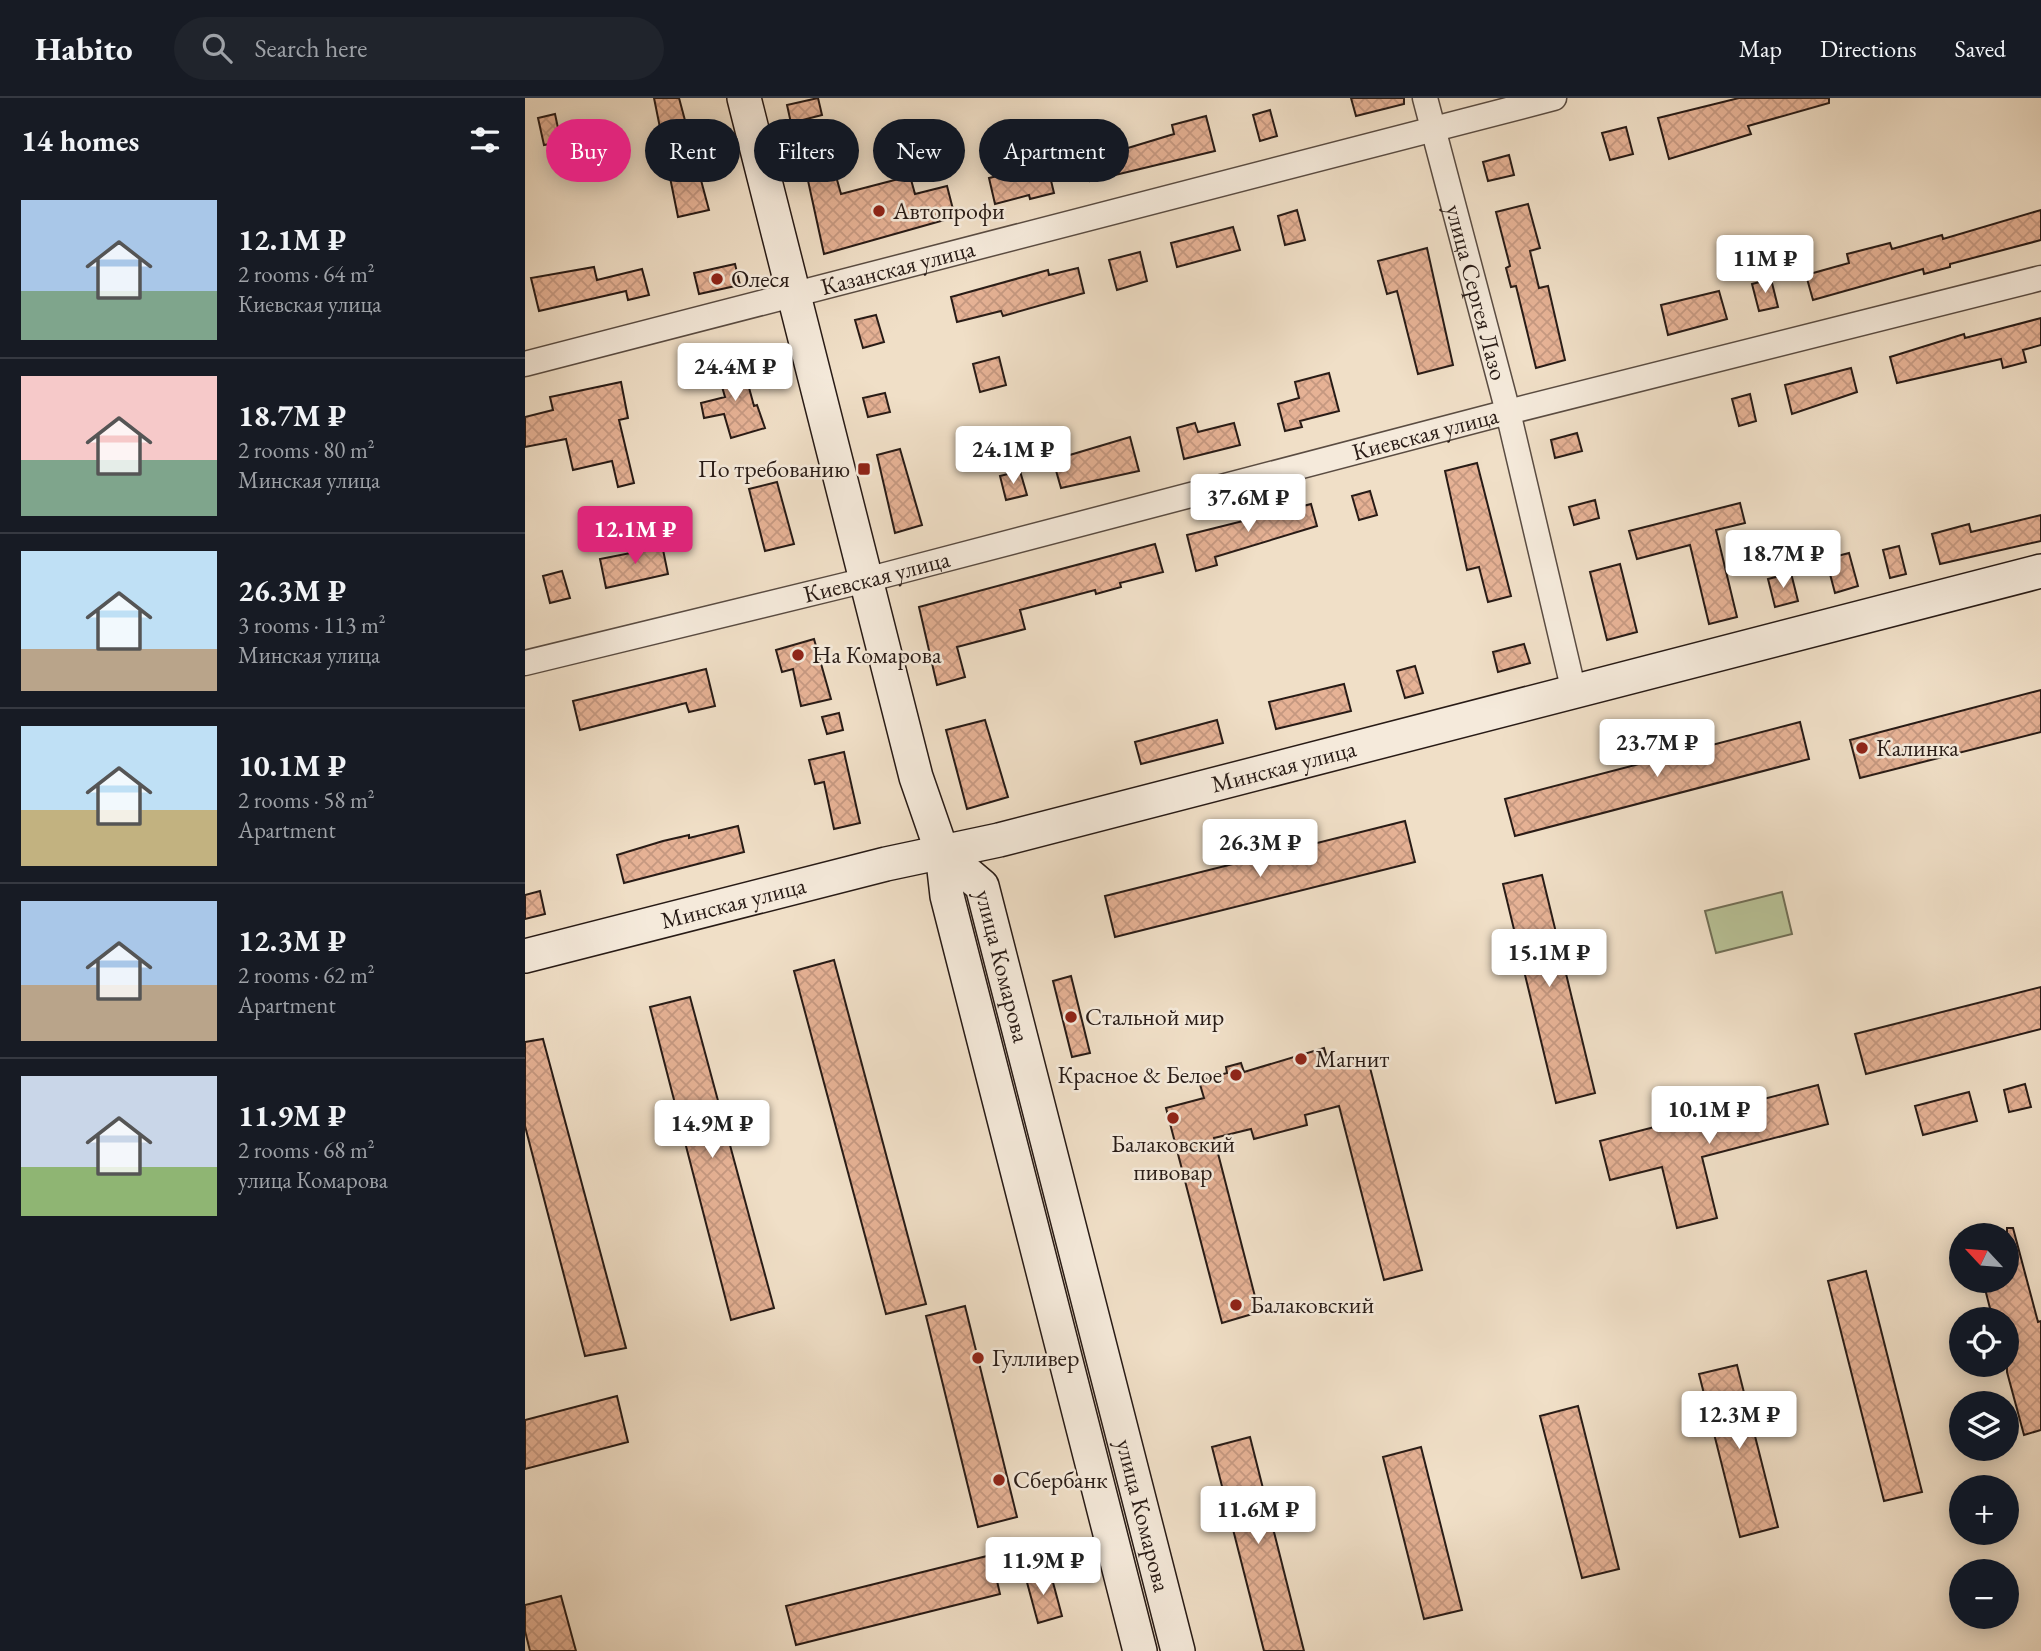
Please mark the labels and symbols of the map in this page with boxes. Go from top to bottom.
place label: Автопрофи [892,195,1005,226]
street label: улица Сергея Лазо [1439,201,1515,384]
marker: Автопрофи [871,203,887,219]
street label: Казанская улица [817,232,979,302]
pin: 11M ₽ [1716,236,1814,295]
place label: Олеся [731,263,790,294]
marker: Олеся [709,271,725,287]
pin: 24.4M ₽ [670,344,800,403]
street label: Киевская улица [1349,399,1502,467]
pin: 24.1M ₽ [948,426,1078,486]
place label: По требованию [698,453,850,484]
marker: По требованию [856,461,872,477]
pin: 37.6M ₽ [1183,474,1313,534]
pin: 12.1M ₽ [570,506,700,566]
pin: 18.7M ₽ [1718,531,1848,590]
street label: Киевская улица [800,543,953,610]
place label: На Комарова [812,639,942,670]
marker: На Комарова [790,647,806,663]
pin: 23.7M ₽ [1592,720,1722,779]
street label: Минская улица [1208,732,1360,800]
place label: Калинка [1876,732,1959,763]
marker: Калинка [1854,740,1870,756]
pin: 26.3M ₽ [1195,820,1325,879]
street label: Минская улица [657,869,809,936]
street label: улица Комарова [969,886,1038,1046]
pin: 15.1M ₽ [1484,930,1614,989]
place label: Стальной мир [1085,1001,1224,1032]
marker: Стальной мир [1063,1009,1079,1025]
place label: Магнит [1315,1043,1389,1074]
marker: Магнит [1293,1051,1309,1067]
place label: Красное & Белое [1057,1059,1222,1090]
marker: Красное & Белое [1228,1067,1244,1083]
pin: 10.1M ₽ [1644,1086,1774,1146]
pin: 14.9M ₽ [647,1100,777,1160]
marker: Балаковский пивовар [1165,1110,1181,1126]
place label: Балаковский пивовар [1111,1128,1235,1187]
north arrow [1949,1223,2019,1293]
place label: Балаковский [1250,1289,1374,1320]
marker: Балаковский [1228,1297,1244,1313]
place label: Гулливер [992,1342,1079,1373]
marker: Гулливер [970,1350,986,1366]
pin: 12.3M ₽ [1674,1392,1804,1451]
street label: улица Комарова [1109,1436,1178,1595]
place label: Сбербанк [1013,1464,1108,1495]
marker: Сбербанк [991,1472,1007,1488]
pin: 11.6M ₽ [1193,1486,1323,1546]
pin: 11.9M ₽ [978,1538,1108,1597]

